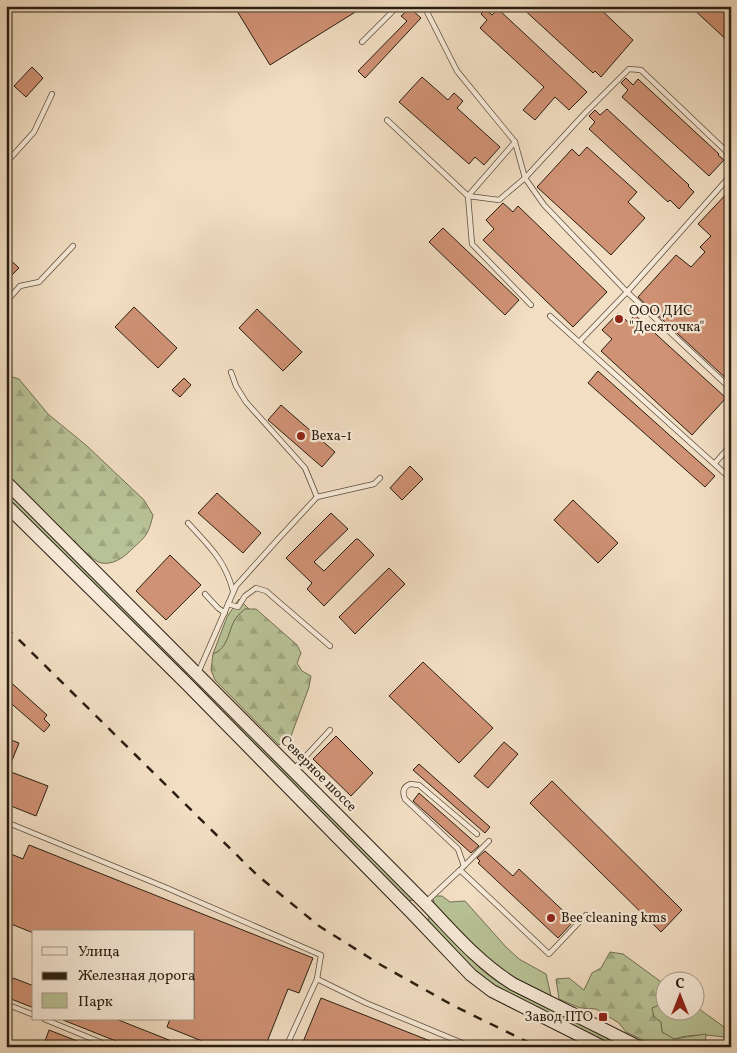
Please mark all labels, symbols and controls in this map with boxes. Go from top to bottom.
place label: ООО ДИС "Десяточка" [629,302,704,337]
marker: ООО ДИС "Десяточка" [613,313,625,325]
place label: Веха-1 [311,427,352,446]
marker: Веха-1 [295,430,307,442]
street label: Северное шоссе [276,732,361,817]
place label: Bee cleaning kms [561,909,666,928]
marker: Bee cleaning kms [545,912,557,924]
legend [32,930,195,1020]
text: Улица [78,942,120,963]
text: Железная дорога [78,966,195,987]
north arrow [654,970,704,1020]
text: С [675,975,685,994]
text: Парк [78,992,113,1013]
place label: Завод ПТО [524,1008,593,1027]
marker: Завод ПТО [597,1011,609,1023]

